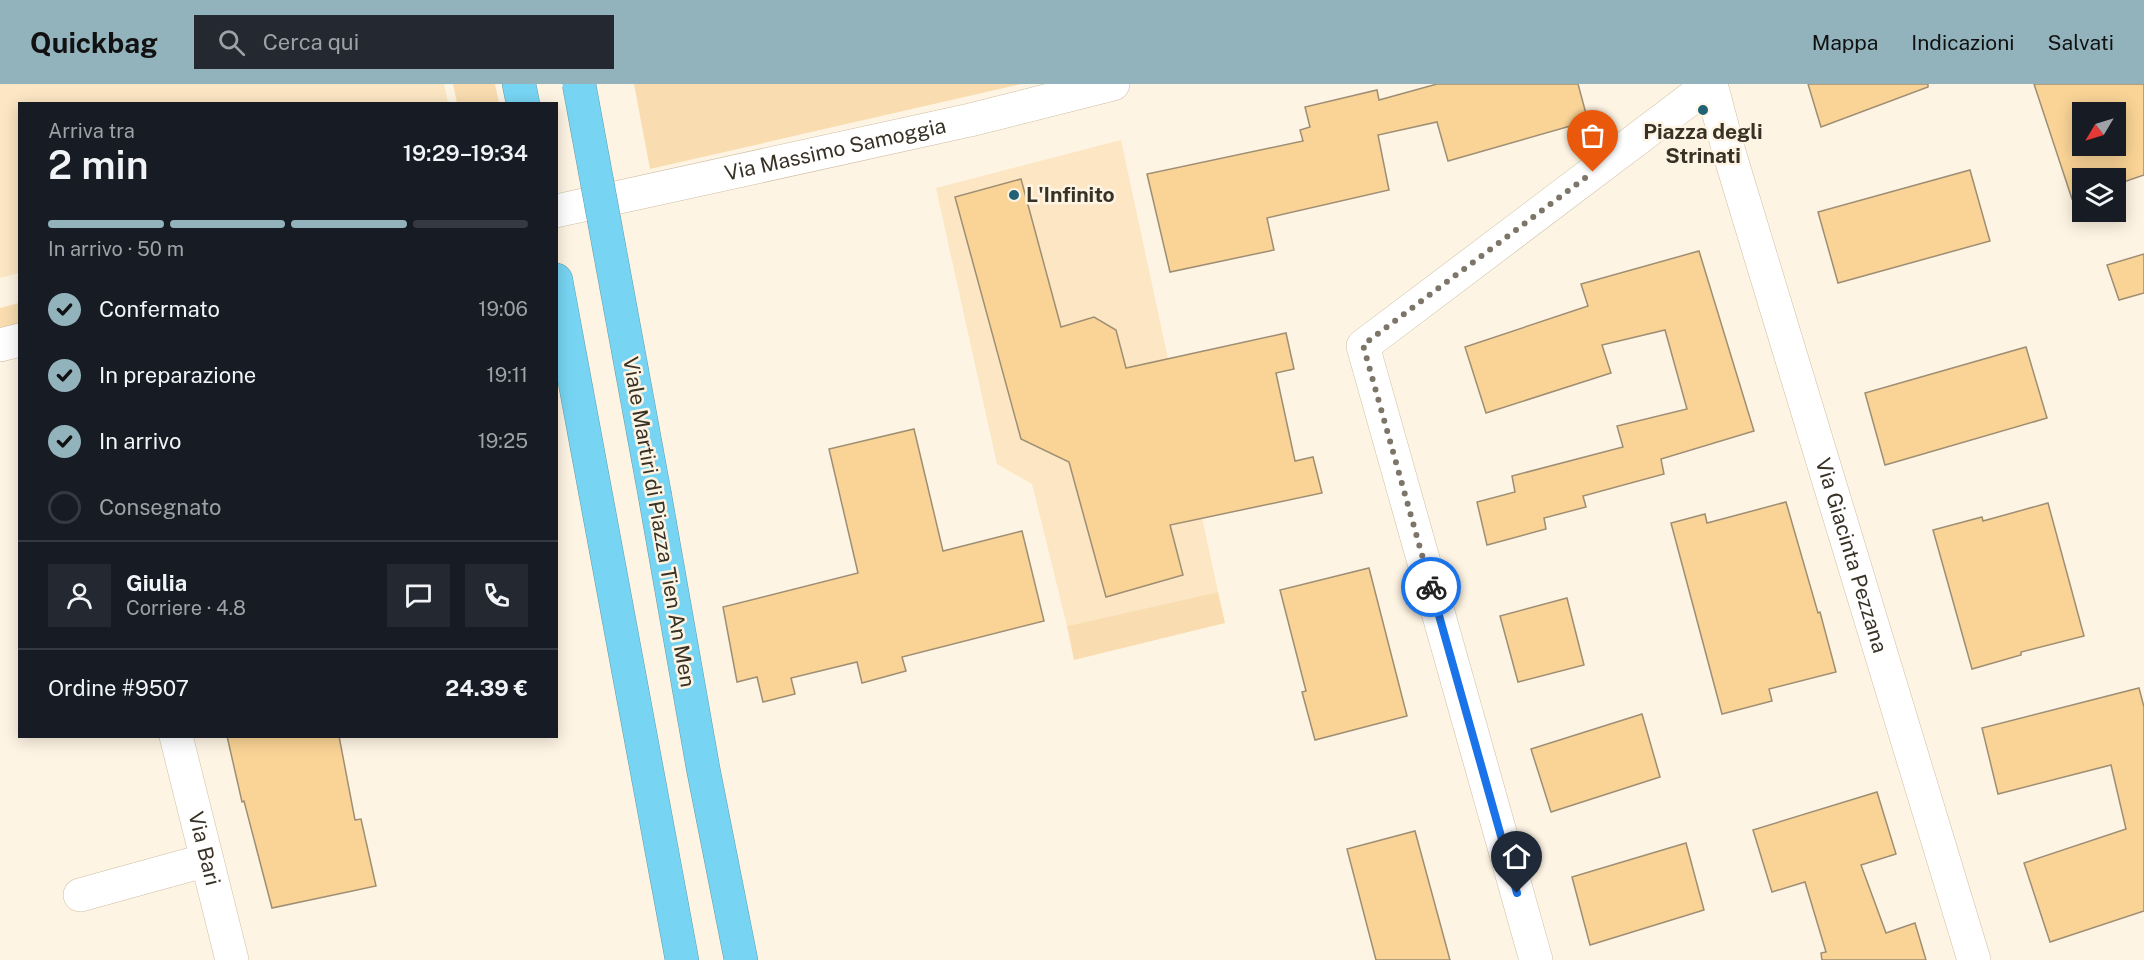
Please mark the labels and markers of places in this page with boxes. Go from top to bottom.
marker: Piazza degli Strinati [1696,103,1710,117]
pin [1567,110,1618,172]
place label: Piazza degli Strinati [1643,119,1763,168]
place label: L'Infinito [1026,182,1115,207]
marker: L'Infinito [1007,188,1021,202]
pin [1491,831,1542,893]

